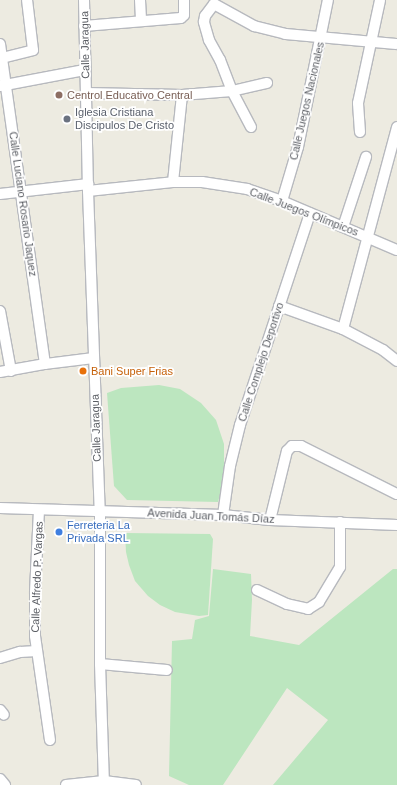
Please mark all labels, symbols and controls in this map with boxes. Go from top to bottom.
street label: Calle Jaragua [78,11,92,79]
street label: Calle Juegos Nacionales [287,41,327,161]
place label: Centrol Educativo Central [67,88,192,102]
marker: Centrol Educativo Central [54,90,64,100]
place label: Iglesia Cristiana Discipulos De Cristo [75,106,174,132]
marker: Iglesia Cristiana Discipulos De Cristo [62,114,72,124]
street label: Calle Luciano Rosario Jaquez [6,131,40,277]
street label: Calle Juegos Olímpicos [248,185,360,239]
street label: Calle Complejo Deportivo [235,301,287,423]
place label: Bani Super Frias [91,364,173,378]
marker: Bani Super Frias [78,366,88,376]
street label: Calle Jaragua [88,394,104,462]
street label: Avenida Juan Tomás Díaz [147,506,275,526]
place label: Ferreteria La Privada SRL [67,519,130,545]
street label: Calle Alfredo P. Vargas [28,521,46,633]
marker: Ferreteria La Privada SRL [54,527,64,537]

